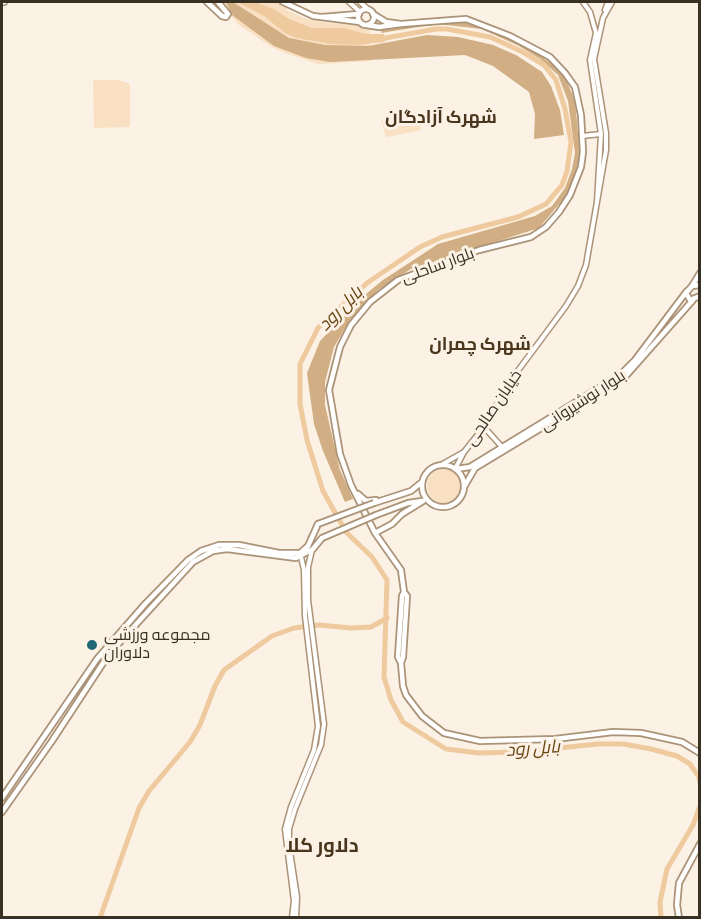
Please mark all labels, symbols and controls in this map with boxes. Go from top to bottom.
district label: شهرک آزادگان [385,107,497,129]
street label: بلوار ساحلی [399,244,477,288]
water label: بابل رود [314,282,368,336]
district label: شهرک چمران [429,334,531,356]
street label: خيابان صالحی [462,366,526,450]
street label: بلوار نوشیروانی [537,366,629,436]
place label: مجموعه ورزشی دلاوران [104,626,210,664]
marker: مجموعه ورزشی دلاوران [85,638,99,652]
water label: بابل رود [505,736,561,762]
district label: دلاور کلا [285,834,359,858]

